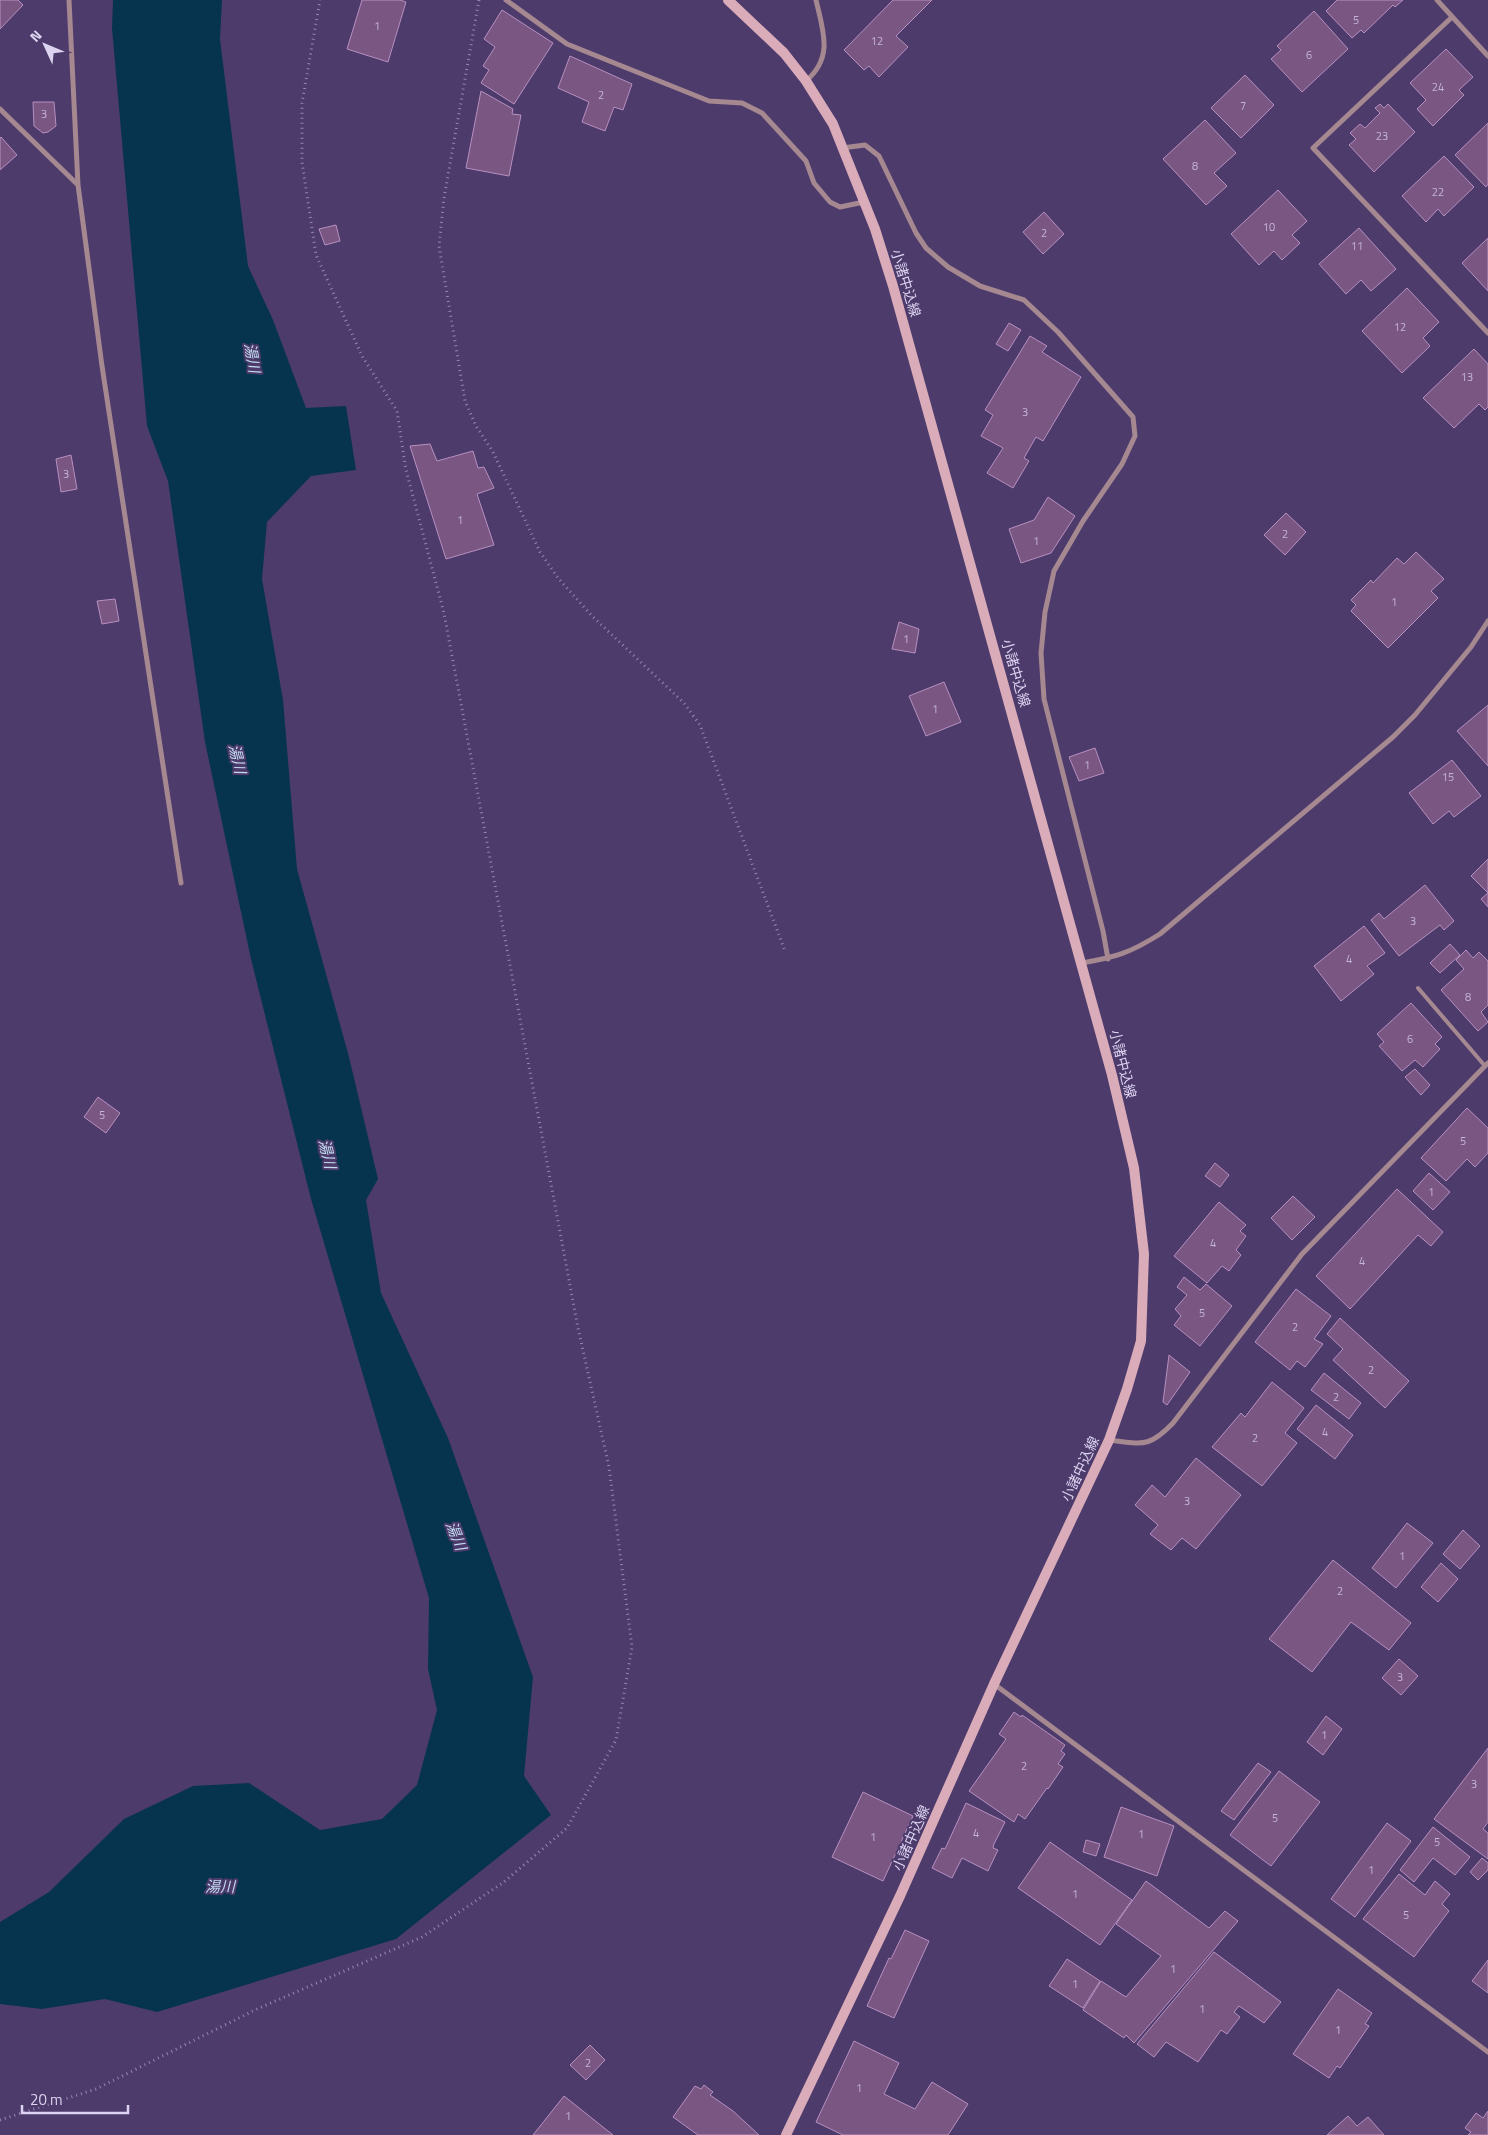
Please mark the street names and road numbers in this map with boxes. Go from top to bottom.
street label: 小諸中込線 [886,246,927,319]
street label: 小諸中込線 [997,636,1036,709]
street label: 小諸中込線 [1105,1027,1142,1100]
street label: 小諸中込線 [1055,1433,1104,1505]
street label: 小諸中込線 [887,1802,934,1874]

